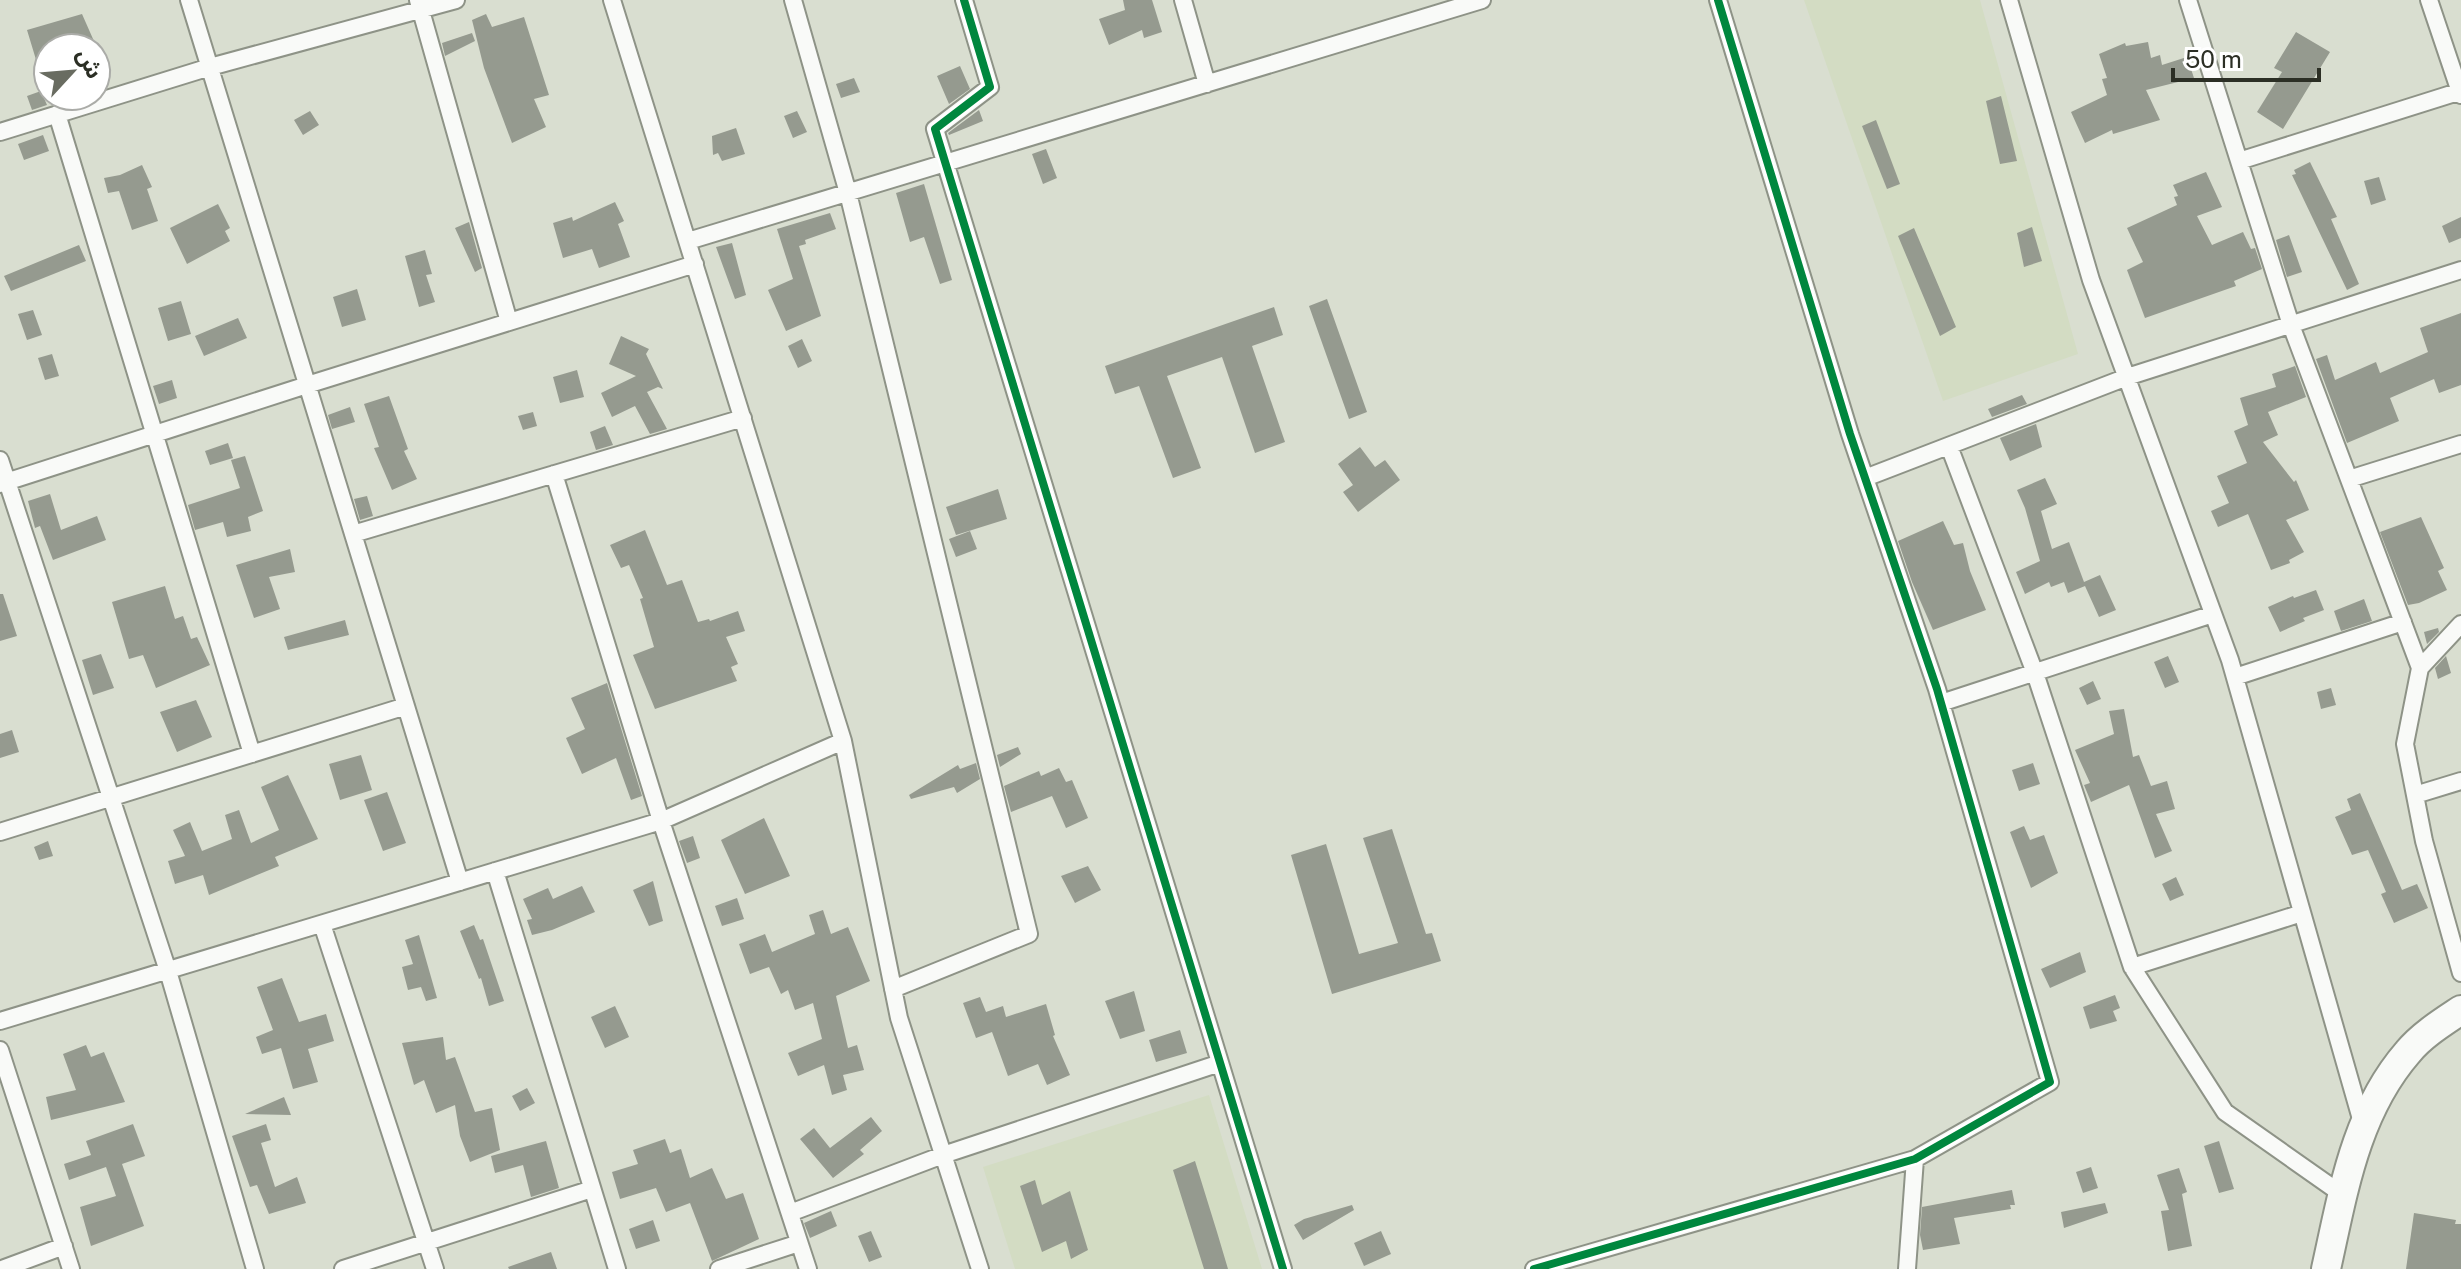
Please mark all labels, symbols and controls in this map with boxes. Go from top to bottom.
north arrow [32,32,112,112]
scale bar [2173,32,2319,82]
text: ش [72,44,108,82]
text: 50 m [2185,45,2242,73]

